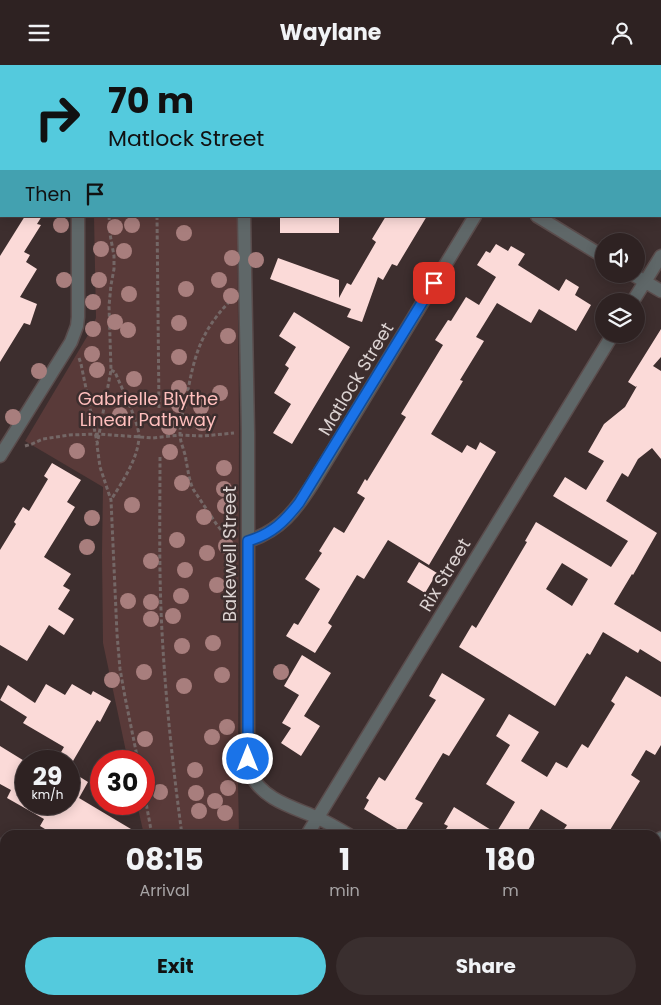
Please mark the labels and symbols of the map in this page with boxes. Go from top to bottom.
pin [413,262,455,304]
street label: Matlock Street [312,317,399,440]
park label: Gabrielle Blythe Linear Pathway [78,386,218,432]
street label: Bakewell Street [217,486,242,622]
street label: Rix Street [413,533,476,616]
position arrow [221,732,273,784]
speed limit sign: 30 [90,750,155,815]

